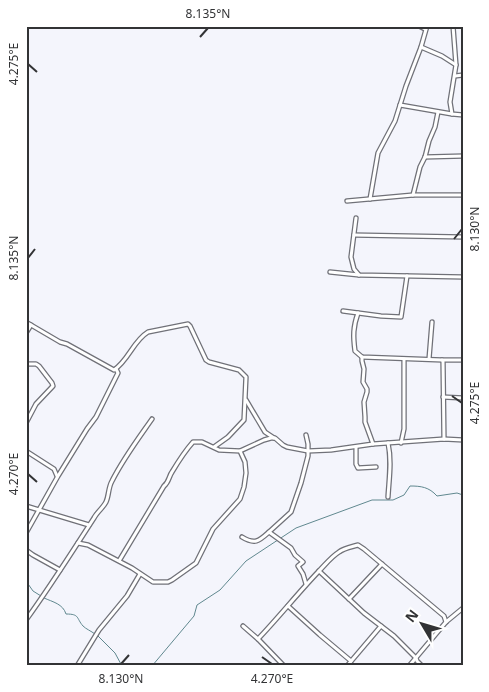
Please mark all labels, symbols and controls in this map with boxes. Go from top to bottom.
text: 8.135°N [186,5,230,22]
text: 4.275°E [5,43,22,85]
text: 8.130°N [466,207,483,251]
text: 8.135°N [5,236,22,280]
text: 4.275°E [466,382,483,424]
text: 4.270°E [5,453,22,495]
north arrow [396,600,446,650]
text: N [400,605,422,626]
text: 8.130°N [99,670,143,687]
text: 4.270°E [251,670,293,687]

